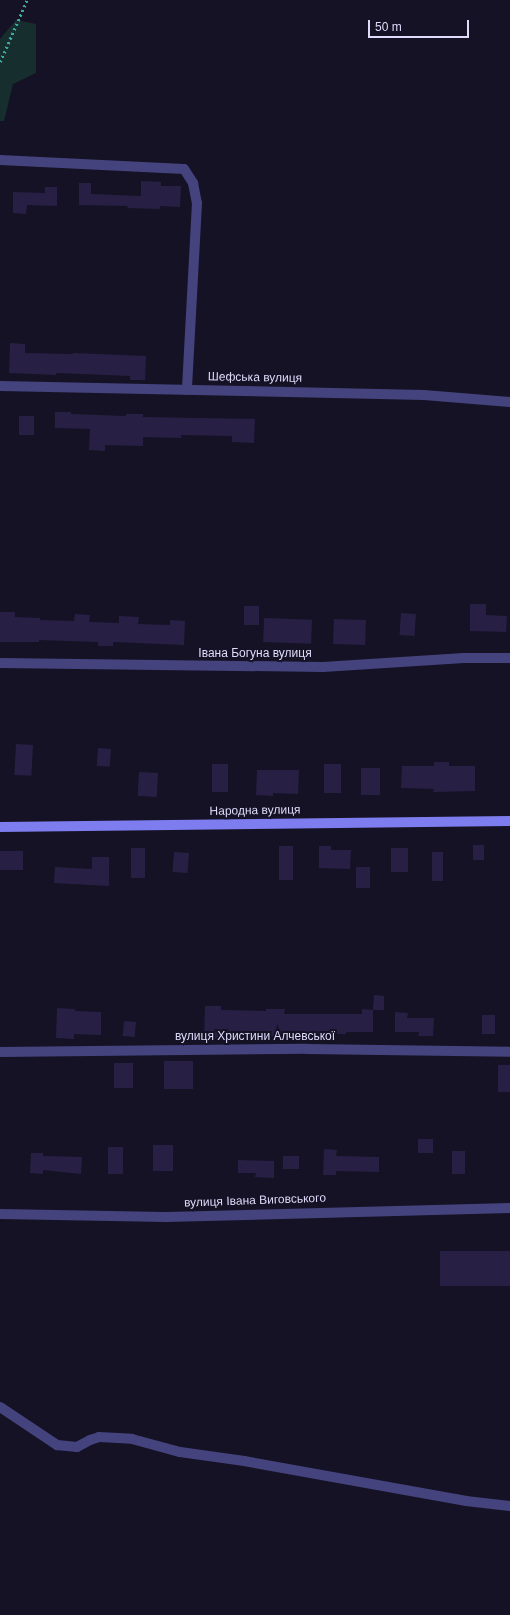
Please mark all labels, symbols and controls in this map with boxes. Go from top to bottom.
scale bar [370,12,471,38]
text: 50 m [375,20,402,34]
street label: Шефська вулиця [208,370,302,386]
street label: Івана Богуна вулиця [198,647,312,661]
street label: Народна вулиця [209,803,301,819]
street label: вулиця Христини Алчевської [175,1030,335,1044]
street label: вулиця Івана Виговського [184,1191,326,1211]

